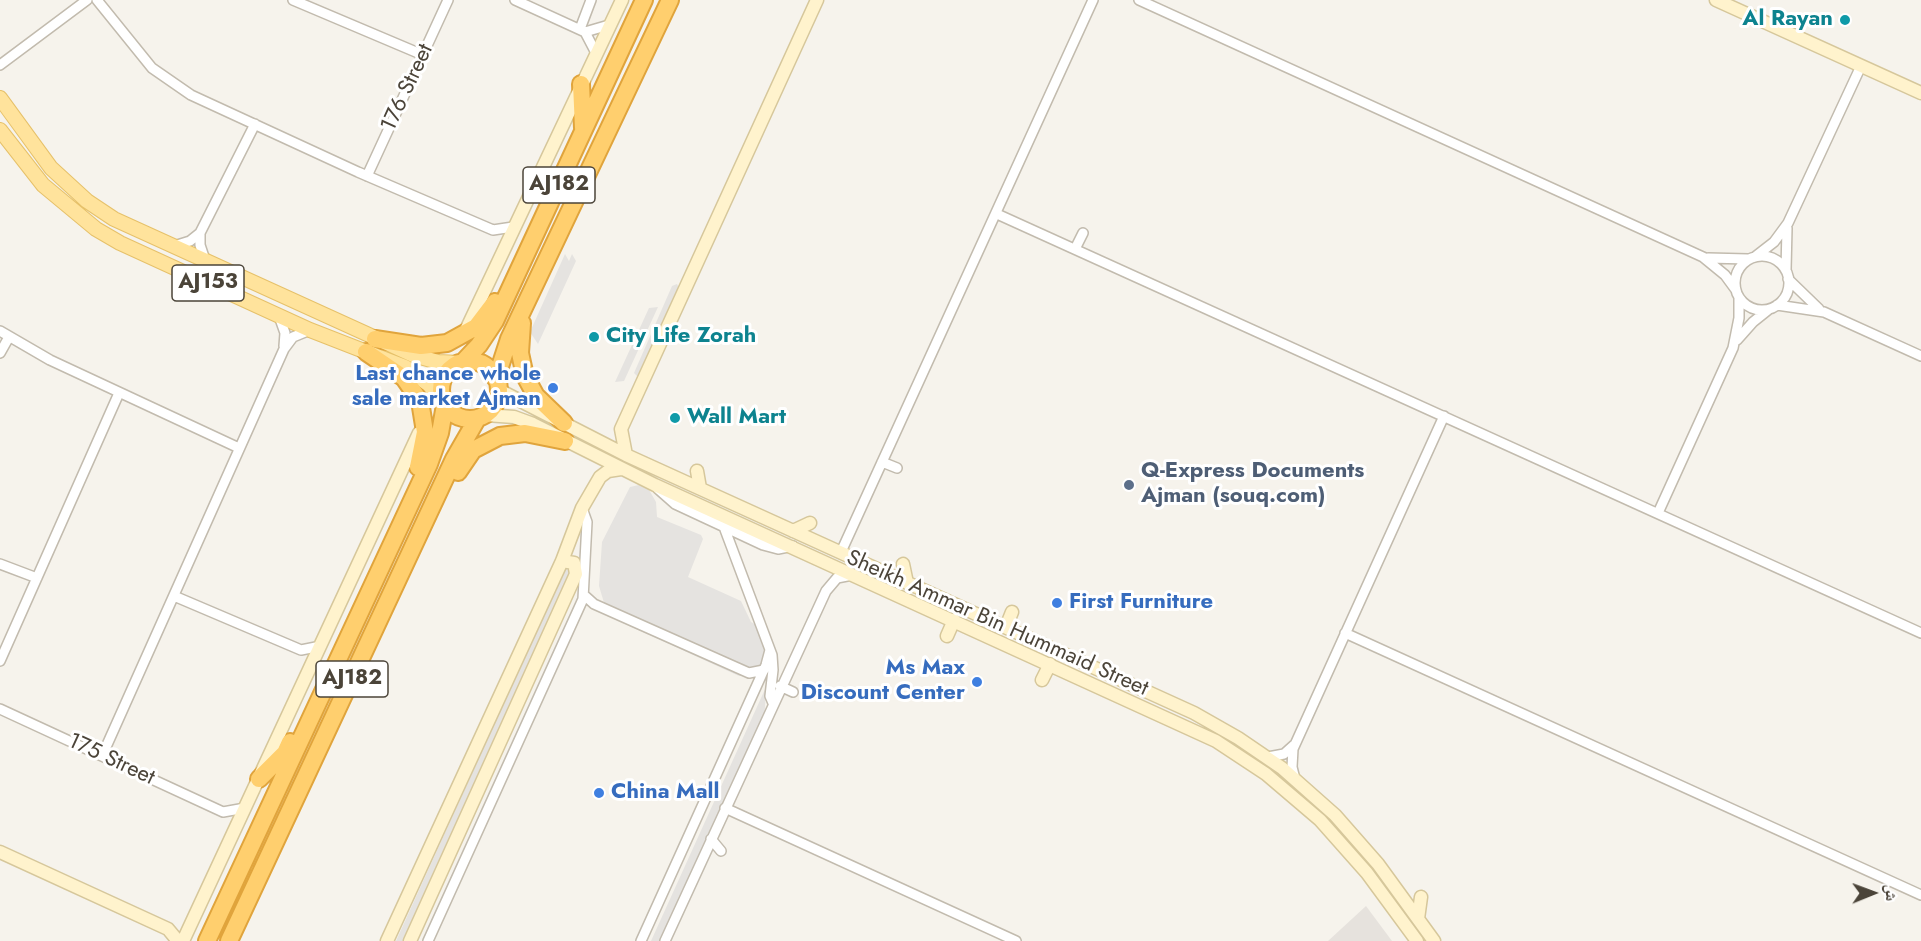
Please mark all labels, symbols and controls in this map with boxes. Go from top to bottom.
place label: Al Rayan [1742,7,1833,33]
marker: Al Rayan [1838,13,1852,27]
street label: 176 Street [376,40,440,136]
road number: AJ182 [523,167,595,203]
road number: AJ153 [172,265,244,301]
place label: City Life Zorah [606,324,756,350]
marker: City Life Zorah [587,330,601,344]
place label: Last chance whole sale market Ajman [352,362,541,414]
marker: Last chance whole sale market Ajman [546,381,560,395]
place label: Wall Mart [687,405,786,431]
marker: Wall Mart [668,411,682,425]
place label: Q-Express Documents Ajman (souq.com) [1141,459,1364,511]
marker: Q-Express Documents Ajman (souq.com) [1122,478,1136,492]
street label: Sheikh Ammar Bin Hummaid Street [842,545,1152,703]
place label: First Furniture [1069,590,1213,616]
marker: First Furniture [1050,596,1064,610]
place label: Ms Max Discount Center [801,656,965,708]
road number: AJ182 [316,661,388,697]
marker: Ms Max Discount Center [970,675,984,689]
street label: 175 Street [63,728,159,792]
place label: China Mall [611,780,719,806]
marker: China Mall [592,786,606,800]
north arrow [1843,863,1903,923]
text: ش [1880,884,1903,901]

